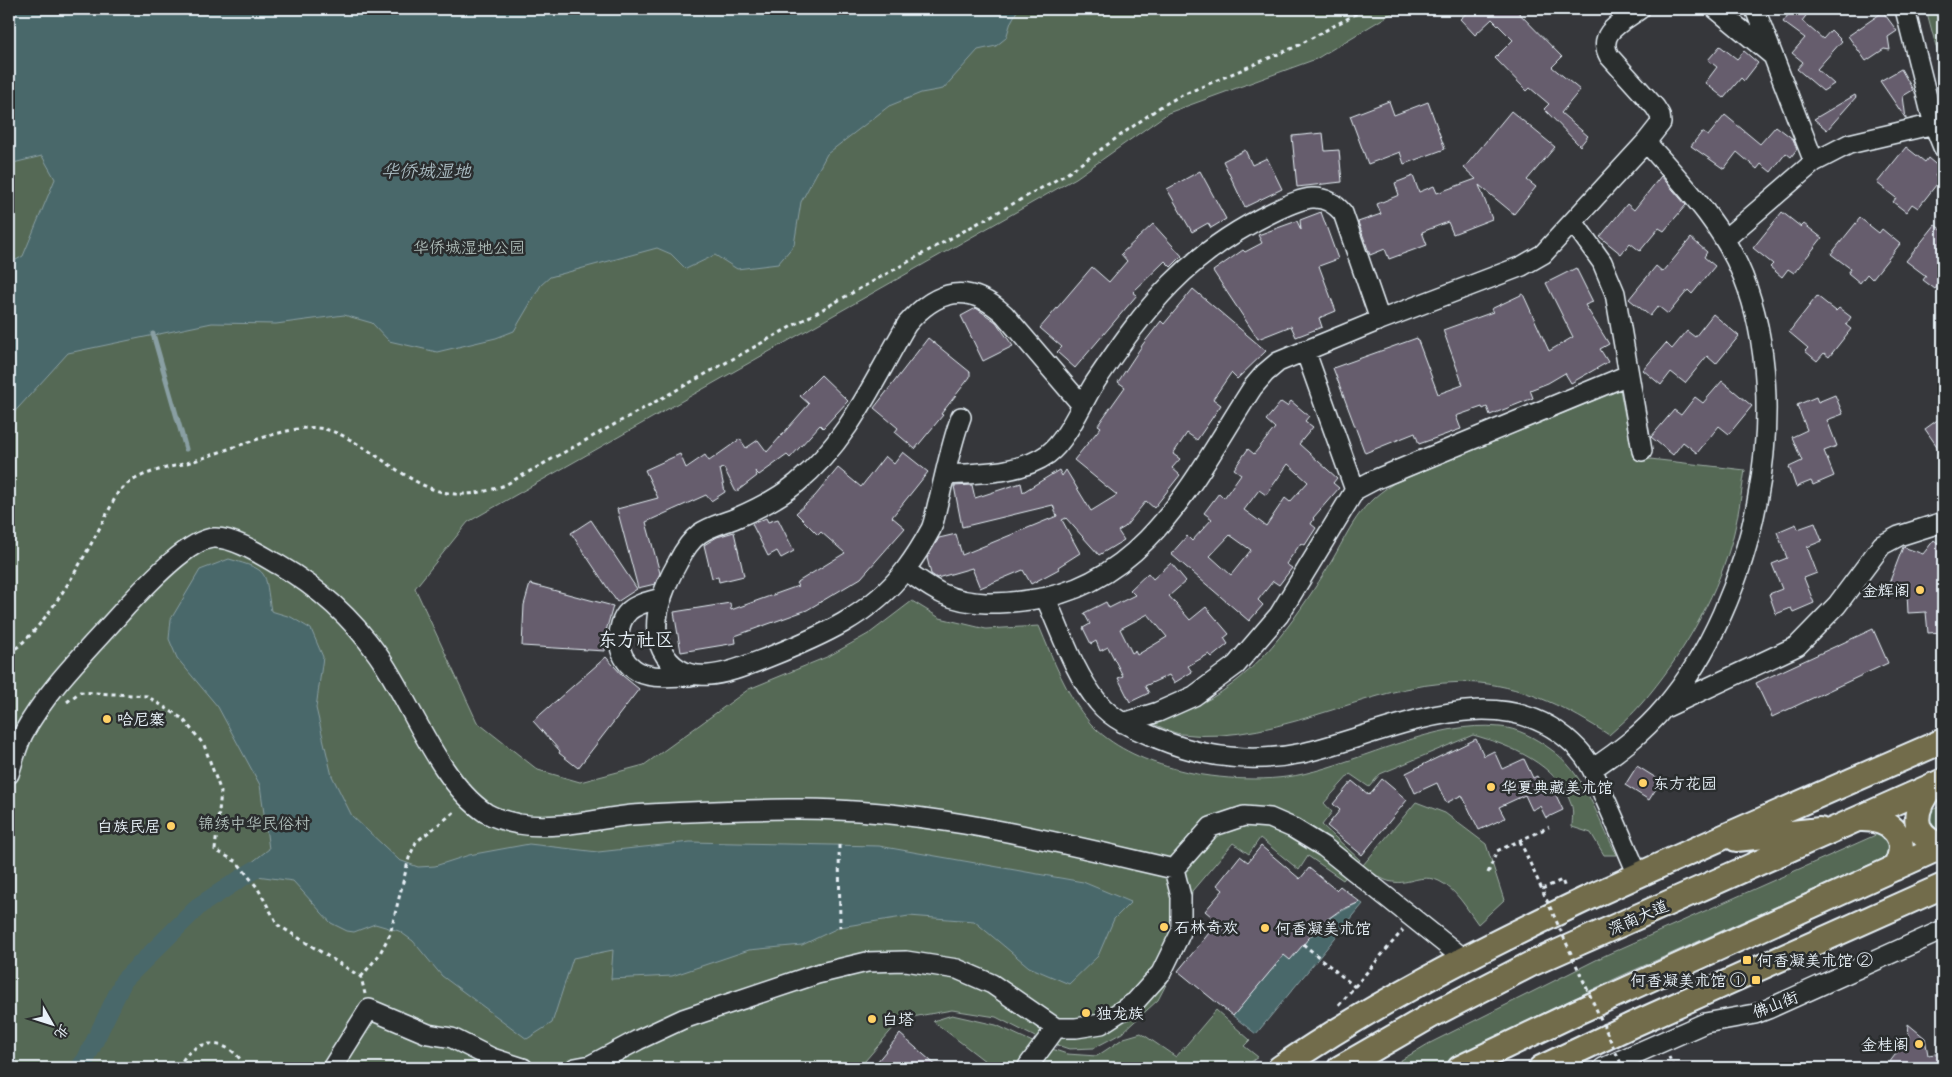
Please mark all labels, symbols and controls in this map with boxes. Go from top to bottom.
water label: 华侨城湿地 [381,158,472,183]
park label: 华侨城湿地公园 [413,236,525,258]
place label: 金辉阁 [1862,579,1910,601]
marker: 金辉阁 [1914,584,1926,596]
district label: 东方社区 [598,626,674,652]
place label: 哈尼寨 [117,708,165,730]
marker: 哈尼寨 [101,713,113,725]
place label: 东方花园 [1653,772,1717,794]
place label: 华夏典藏美术馆 [1501,776,1613,798]
marker: 东方花园 [1637,777,1649,789]
marker: 华夏典藏美术馆 [1485,781,1497,793]
park label: 锦绣中华民俗村 [198,812,310,834]
place label: 白族民居 [97,815,161,837]
marker: 白族民居 [165,820,177,832]
street label: 深南大道 [1604,894,1672,940]
place label: 石林奇欢 [1174,916,1238,938]
place label: 何香凝美术馆 [1275,917,1371,939]
marker: 石林奇欢 [1158,921,1170,933]
marker: 何香凝美术馆 [1259,922,1271,934]
place label: 何香凝美术馆 ② [1757,949,1873,971]
marker: 何香凝美术馆 ② [1741,954,1753,966]
place label: 何香凝美术馆 ① [1630,969,1746,991]
marker: 何香凝美术馆 ① [1750,974,1762,986]
street label: 佛山街 [1749,985,1801,1023]
north arrow [28,1000,78,1050]
place label: 独龙族 [1096,1002,1144,1024]
marker: 独龙族 [1080,1007,1092,1019]
place label: 白塔 [882,1008,914,1030]
marker: 白塔 [866,1013,878,1025]
text: 北 [51,1021,74,1044]
place label: 金桂阁 [1861,1033,1909,1055]
marker: 金桂阁 [1913,1038,1925,1050]

